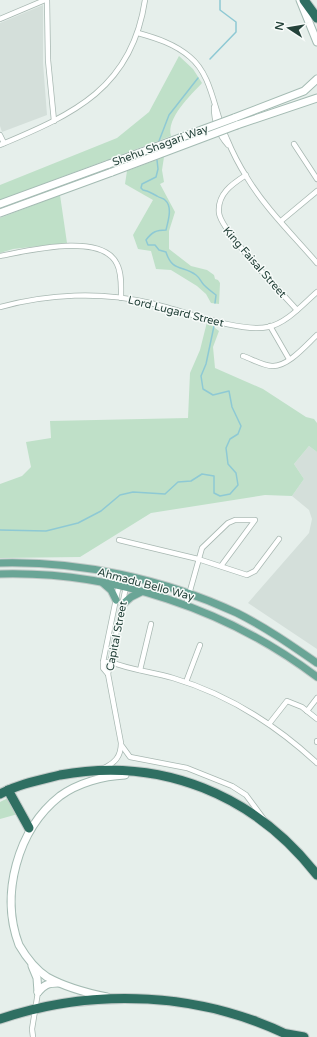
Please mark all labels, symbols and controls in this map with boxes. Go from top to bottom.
north arrow [269,8,309,48]
text: N [272,20,287,32]
street label: Shehu Shagari Way [110,122,210,169]
street label: King Faisal Street [220,224,289,301]
street label: Lord Lugard Street [127,293,225,330]
street label: Ahmadu Bello Way [96,565,196,604]
street label: Capital Street [103,600,130,672]

